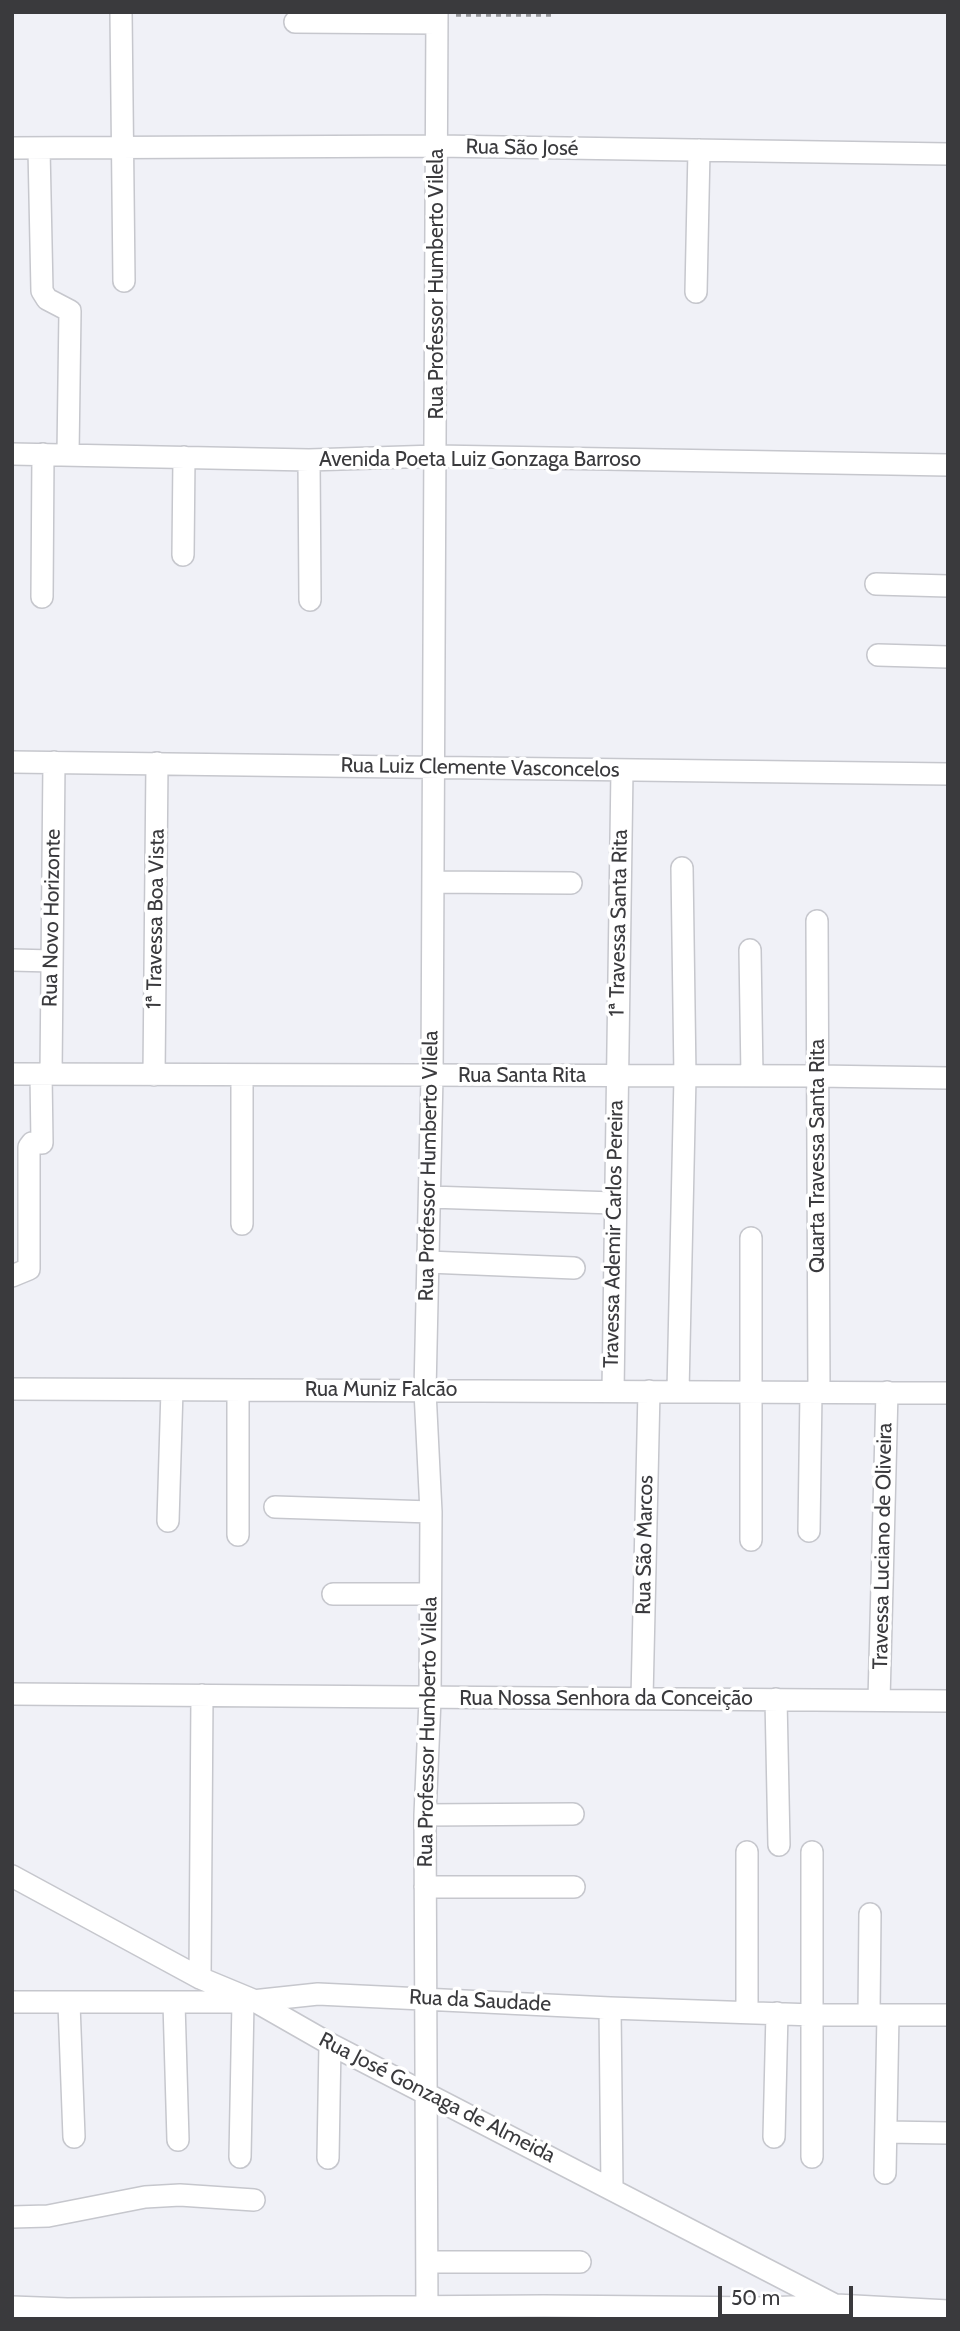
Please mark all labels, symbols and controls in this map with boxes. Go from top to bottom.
street label: Rua São José [465,134,579,162]
street label: Rua Professor Humberto Vilela [424,149,450,419]
street label: Avenida Poeta Luiz Gonzaga Barroso [319,447,641,473]
street label: Rua Luiz Clemente Vasconcelos [340,753,620,783]
street label: Rua Novo Horizonte [38,829,66,1007]
street label: 1ª Travessa Boa Vista [142,829,170,1009]
street label: 1ª Travessa Santa Rita [605,829,633,1017]
street label: Rua Professor Humberto Vilela [414,1030,444,1302]
street label: Quarta Travessa Santa Rita [805,1039,831,1273]
street label: Rua Santa Rita [458,1063,586,1089]
street label: Travessa Ademir Carlos Pereira [599,1100,629,1368]
street label: Rua Muniz Falcão [305,1377,457,1403]
street label: Travessa Luciano de Oliveira [868,1423,898,1669]
street label: Rua São Marcos [631,1475,659,1615]
street label: Rua Professor Humberto Vilela [413,1596,443,1868]
street label: Rua Nossa Senhora da Conceição [459,1686,753,1712]
street label: Rua da Saudade [408,1985,552,2017]
street label: Rua José Gonzaga de Almeida [315,2027,559,2169]
scale bar [722,2272,857,2316]
text: 50 m [731,2285,780,2310]

